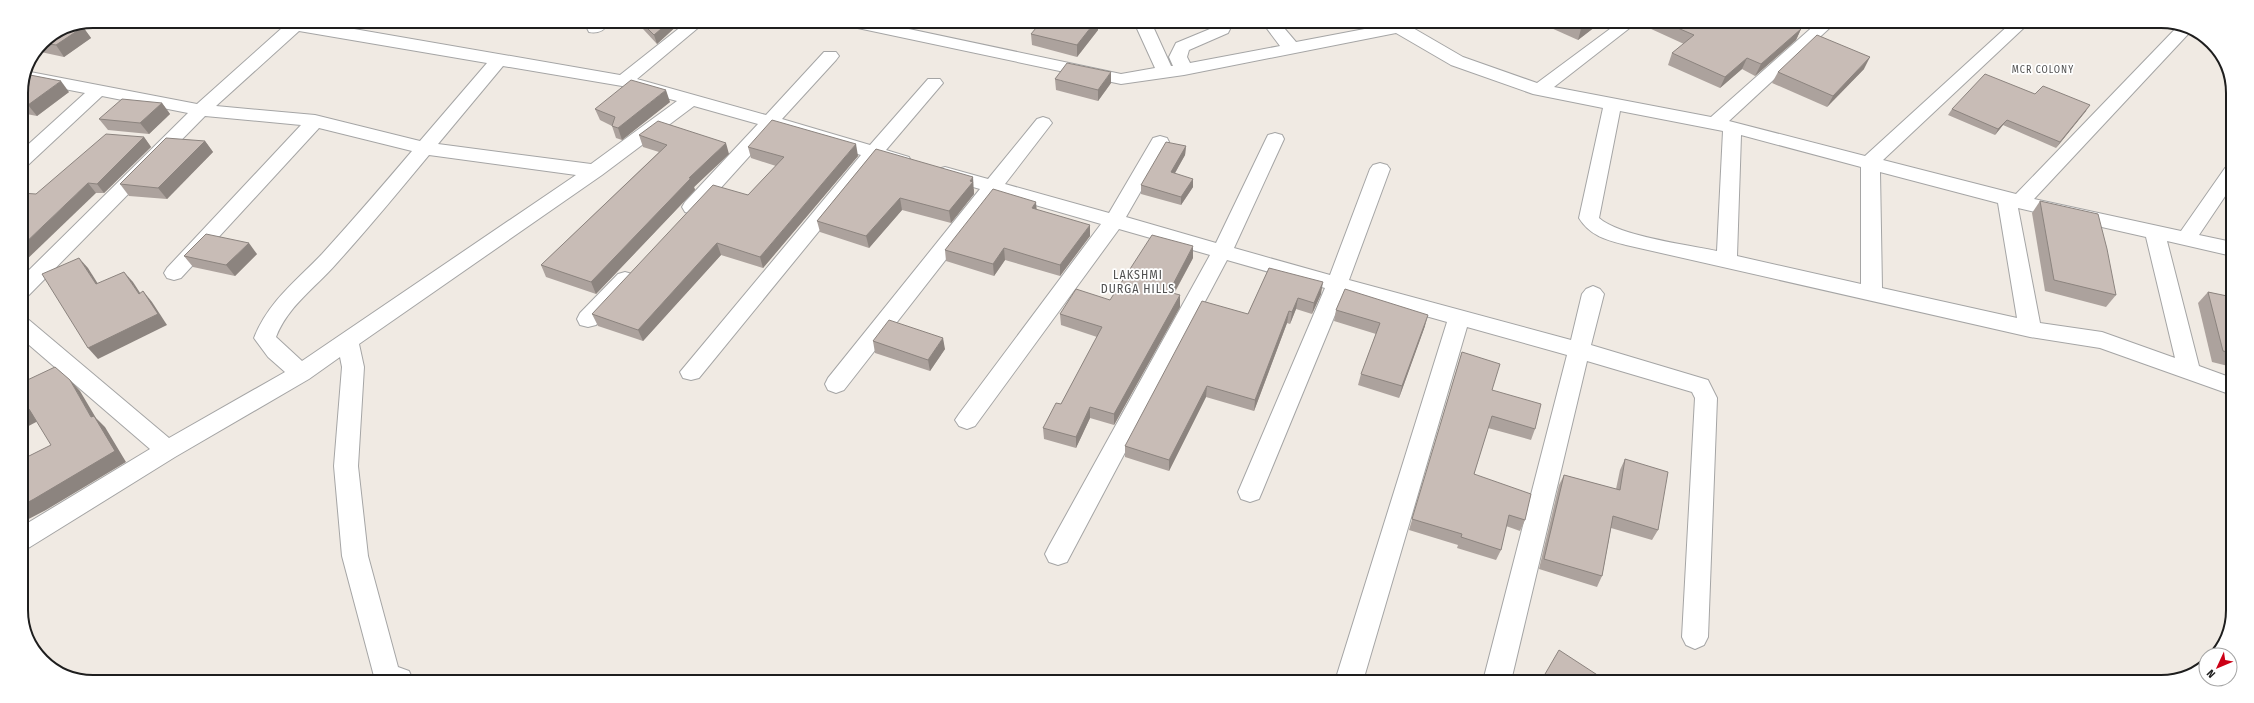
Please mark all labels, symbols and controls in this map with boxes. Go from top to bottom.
district label: MCR COLONY [2012,64,2074,76]
district label: LAKSHMI DURGA HILLS [1101,268,1175,296]
north arrow [2198,647,2238,687]
text: N [2204,667,2218,680]

